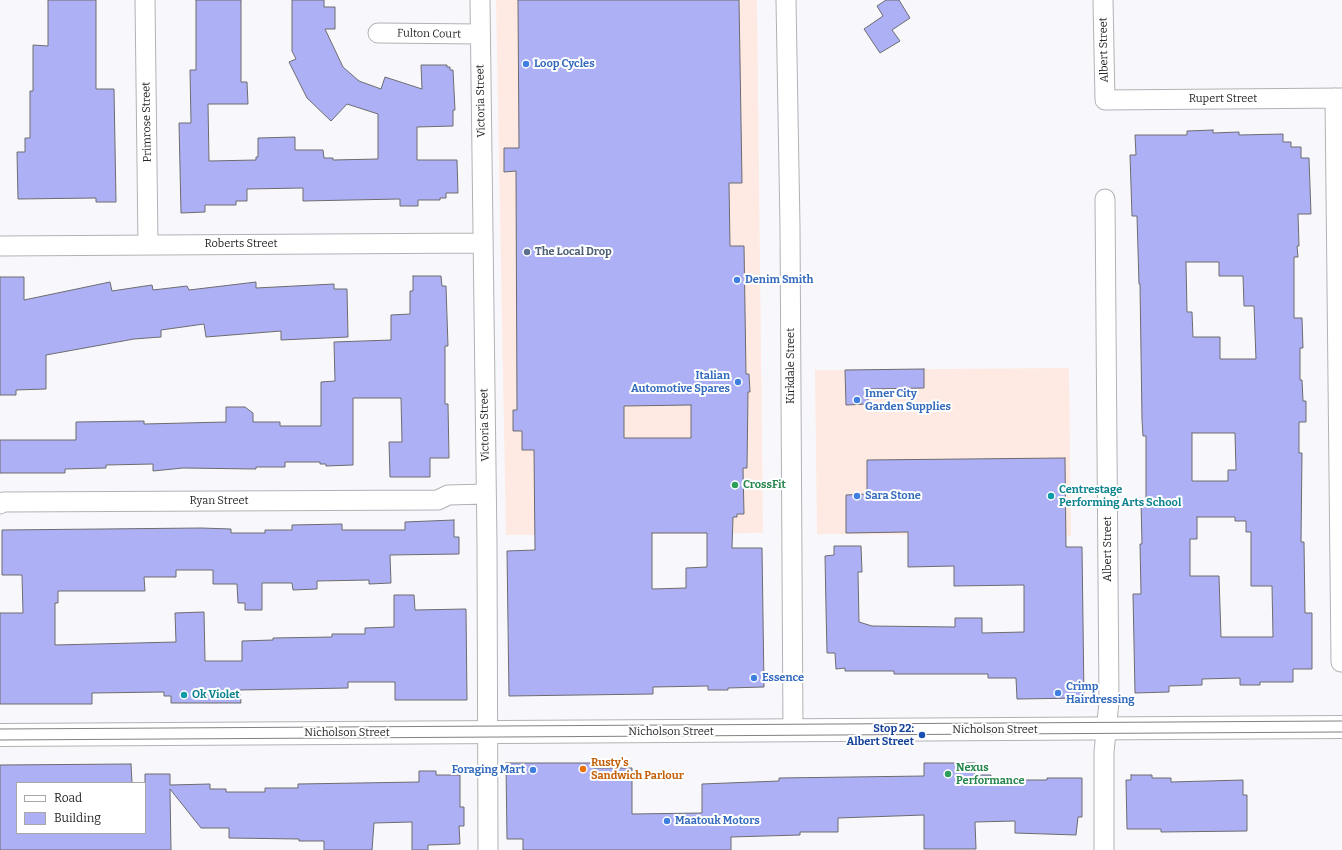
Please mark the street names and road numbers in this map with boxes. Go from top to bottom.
street label: Albert Street [1097,17,1111,83]
street label: Fulton Court [397,27,461,41]
street label: Victoria Street [474,64,488,138]
street label: Primrose Street [140,82,154,162]
street label: Rupert Street [1189,92,1257,106]
street label: Roberts Street [205,237,277,251]
street label: Kirkdale Street [784,328,798,404]
street label: Victoria Street [478,388,492,462]
street label: Ryan Street [190,494,248,508]
street label: Albert Street [1101,516,1115,582]
street label: Nicholson Street [952,723,1038,737]
street label: Nicholson Street [628,725,714,739]
street label: Nicholson Street [304,726,390,740]

